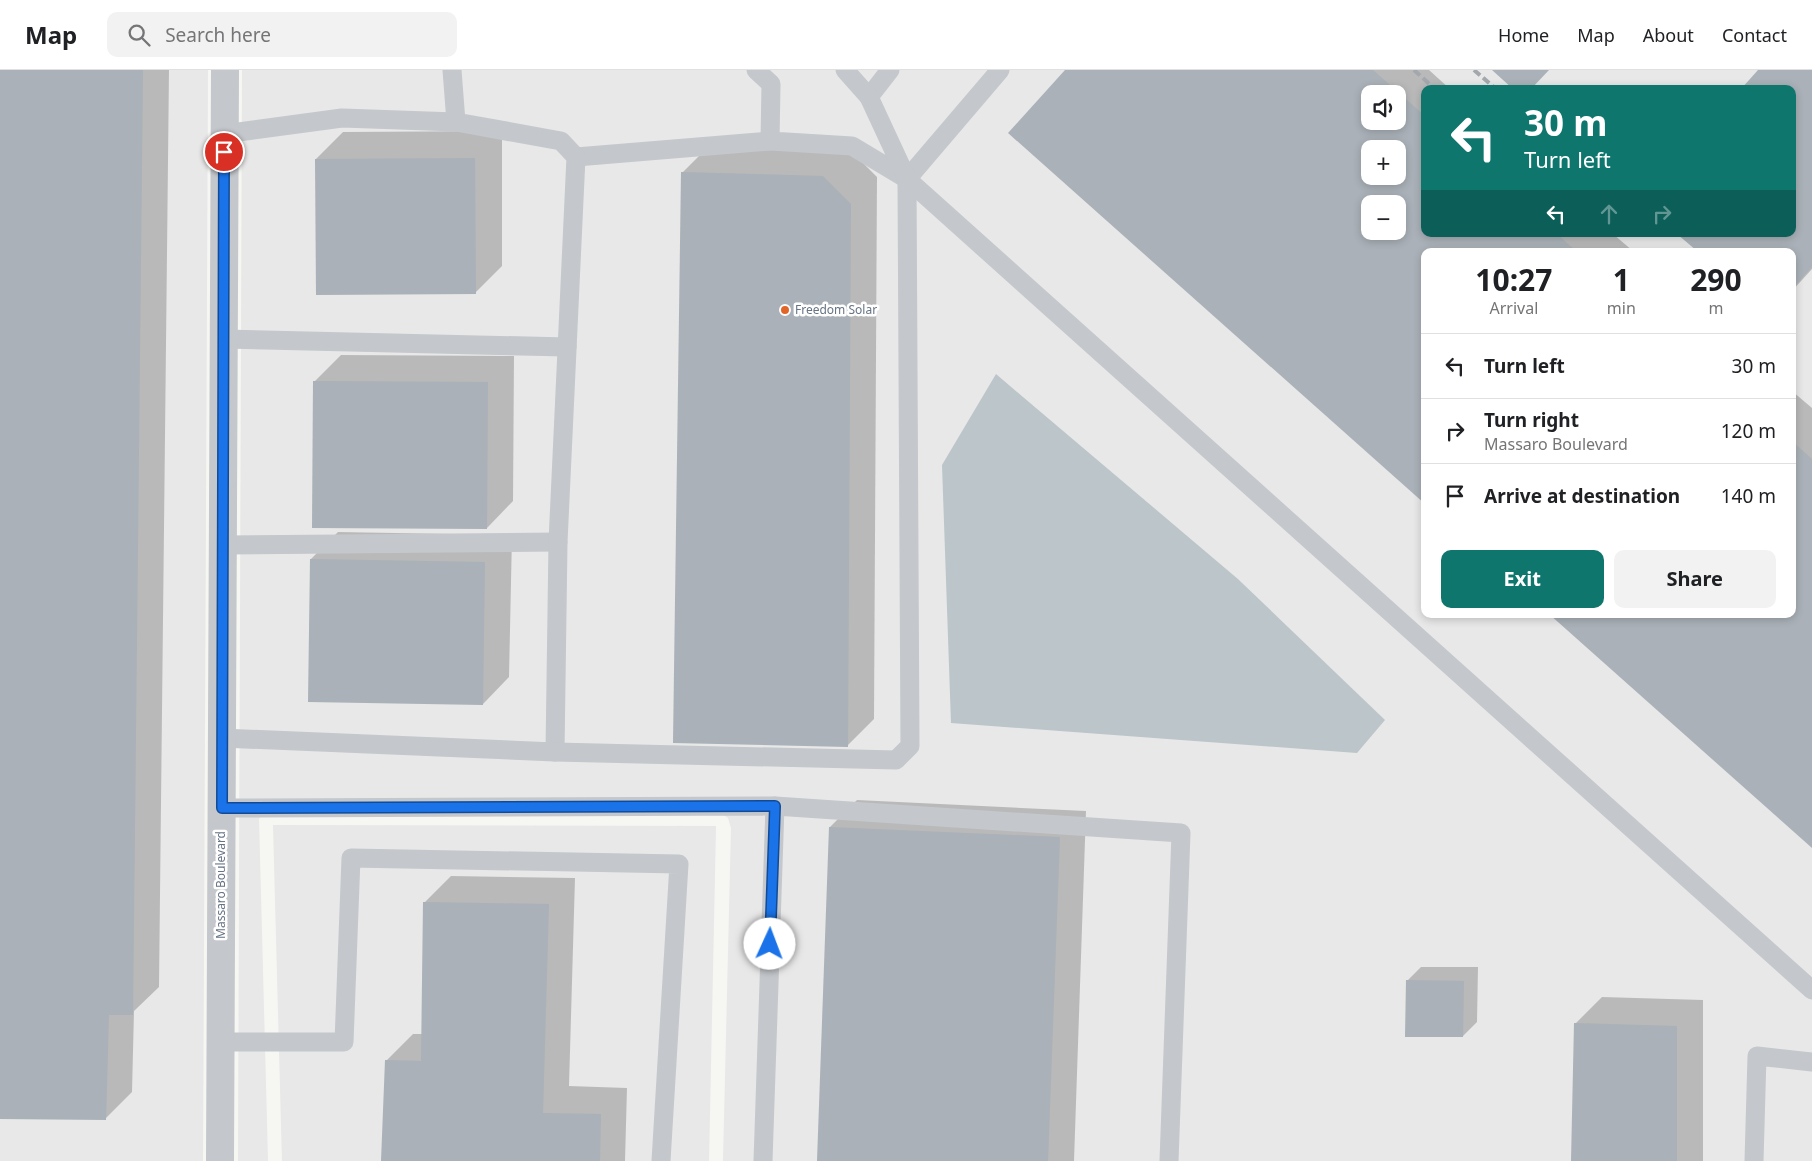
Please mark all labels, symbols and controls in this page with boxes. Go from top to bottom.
search box [107,12,457,57]
text: Map [25,18,77,51]
icon: search [125,21,153,49]
text: Search here [165,22,271,48]
text: Home [1498,23,1549,47]
text: Map [1577,23,1615,47]
text: About [1643,23,1694,47]
text: Contact [1722,23,1787,47]
map controls [1361,85,1406,240]
button: sound [1361,85,1406,130]
text: 30 m [1524,99,1607,146]
icon: left [1441,105,1506,170]
pin [203,131,245,173]
icon: arrive [210,138,238,166]
button: + [1361,140,1406,185]
text: Turn left [1524,144,1611,174]
button: − [1361,195,1406,240]
icon: left [1542,200,1570,228]
icon: ahead [1595,200,1623,228]
icon: right [1648,200,1676,228]
text: 10:27 [1475,259,1552,300]
text: 1 [1613,259,1630,300]
text: 290 [1690,259,1742,300]
text: Arrival [1489,297,1538,319]
text: min [1607,297,1636,319]
text: m [1708,297,1723,319]
place label: Freedom Solar [795,301,877,318]
marker: Freedom Solar [779,304,791,316]
icon: left [1441,352,1469,380]
text: Turn left [1484,353,1565,379]
text: 30 m [1732,353,1776,379]
text: Turn right [1484,407,1579,433]
icon: right [1441,417,1469,445]
text: 120 m [1721,418,1776,444]
text: Massaro Boulevard [1484,433,1628,455]
icon: arrive [1441,482,1469,510]
text: Arrive at destination [1484,483,1680,509]
text: 140 m [1721,483,1776,509]
button: Exit [1441,550,1604,608]
button: Share [1614,550,1776,608]
street label: Massaro Boulevard [212,831,229,939]
position arrow [743,917,795,969]

